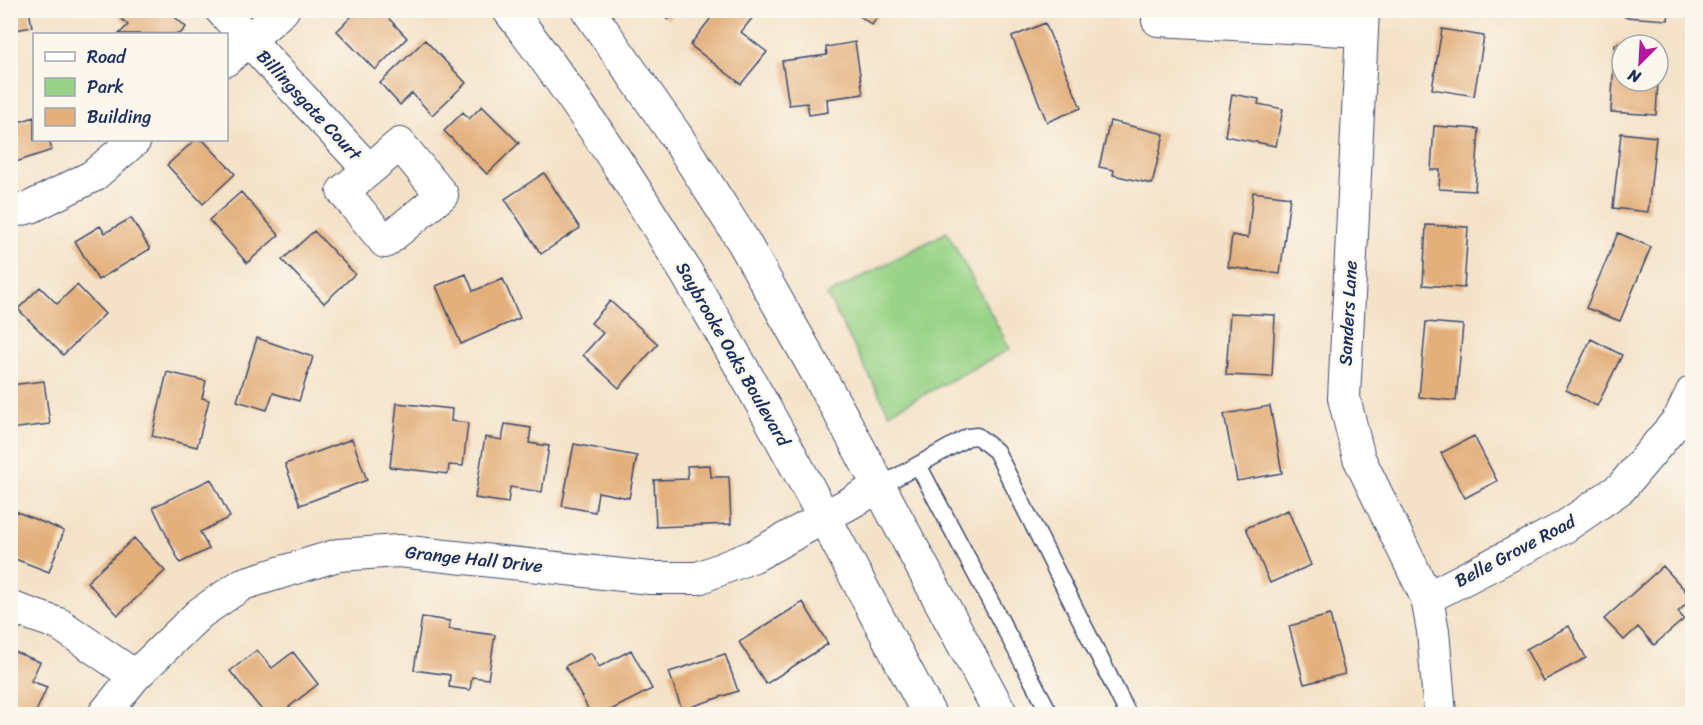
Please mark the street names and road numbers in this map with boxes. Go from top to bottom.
street label: Billingsgate Court [248,42,370,169]
street label: Saybrooke Oaks Boulevard [667,255,800,454]
street label: Sanders Lane [1329,260,1367,366]
street label: Belle Grove Road [1449,505,1583,596]
street label: Grange Hall Drive [404,536,544,582]

